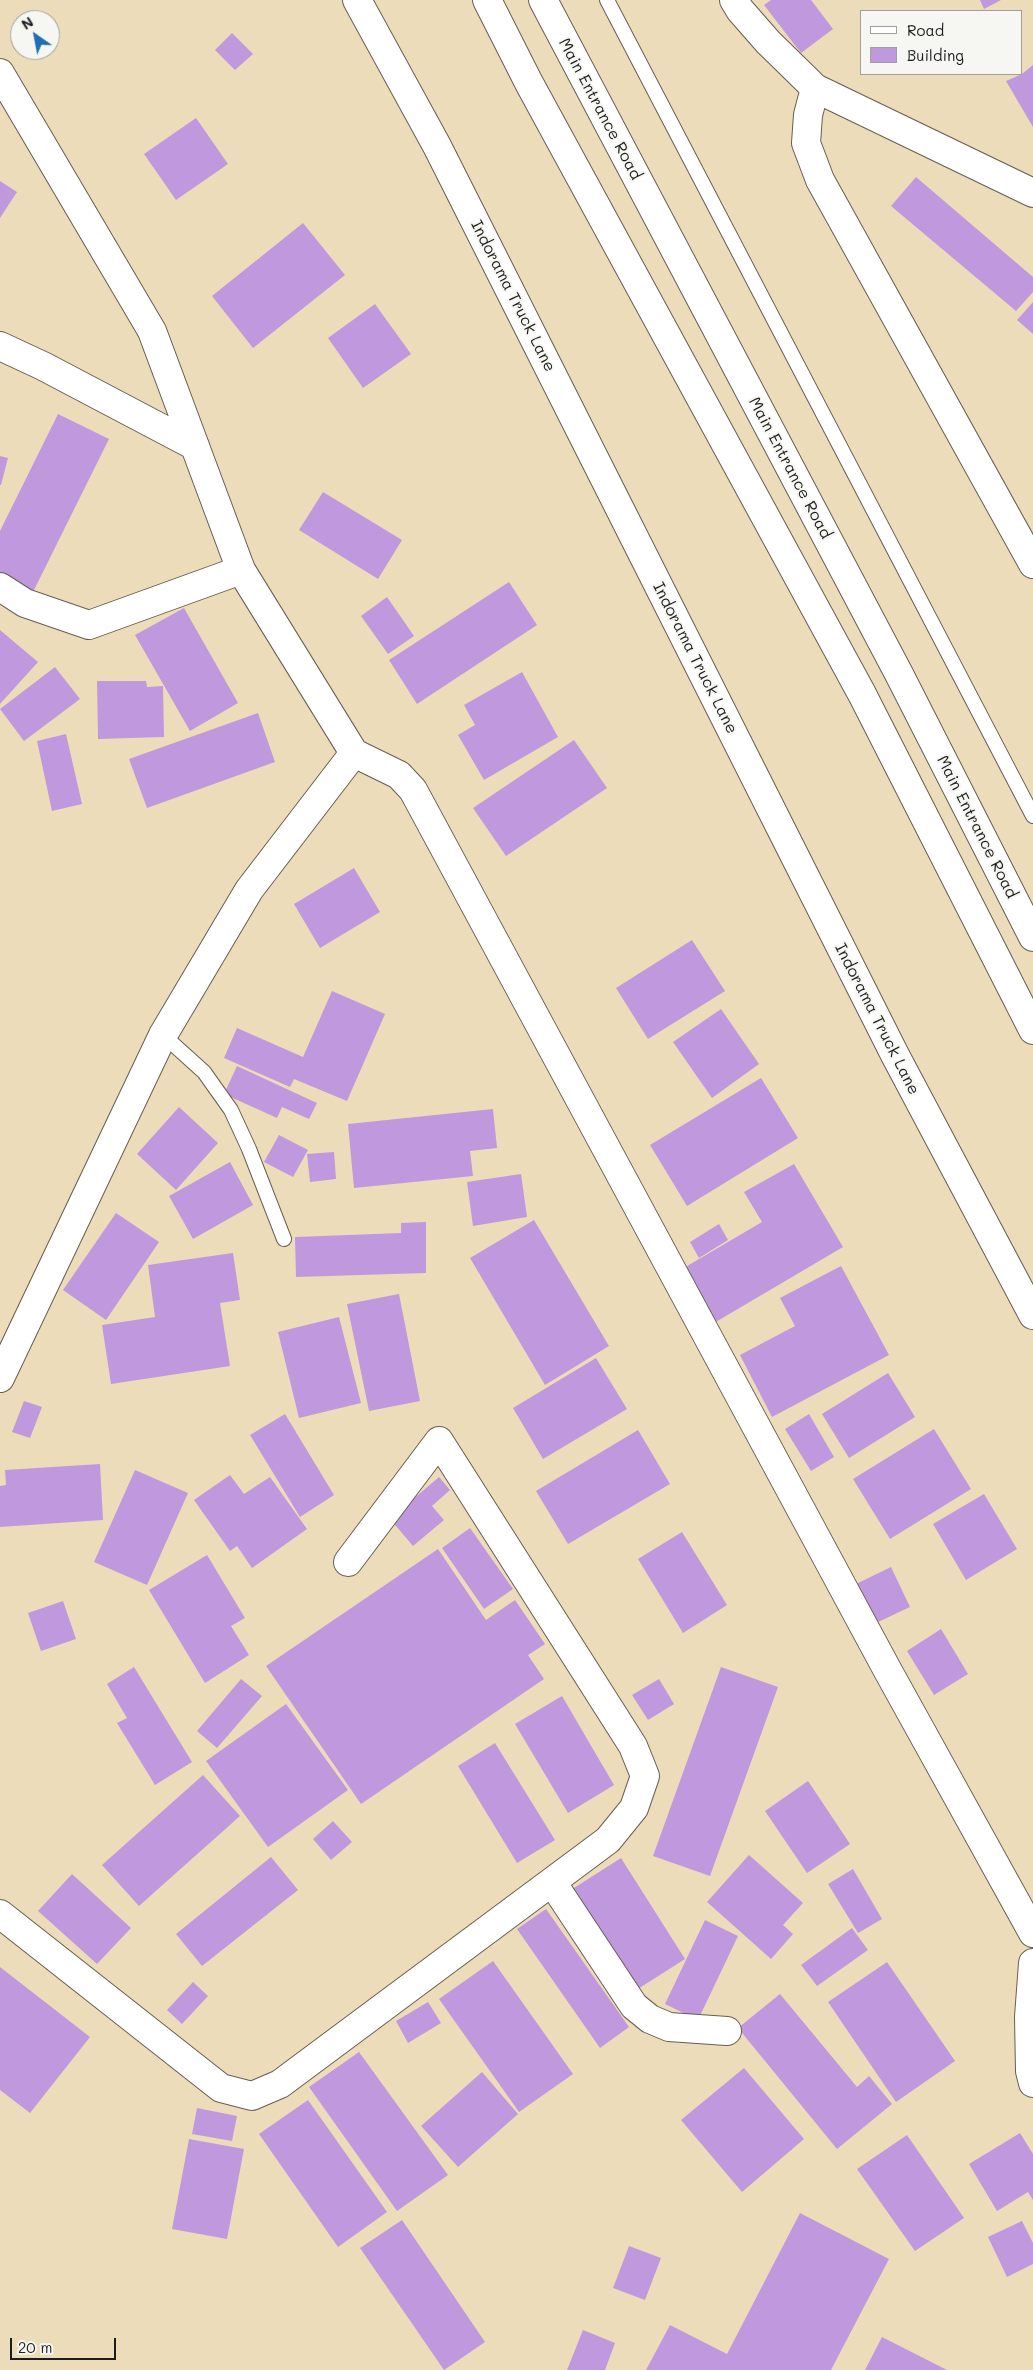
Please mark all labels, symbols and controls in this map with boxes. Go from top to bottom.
north arrow [10,10,60,60]
legend [860,10,1023,75]
text: N [17,12,37,34]
text: Road [907,20,944,40]
street label: Main Entrance Road [554,35,646,183]
text: Building [907,45,964,65]
street label: Indorama Truck Lane [466,217,560,375]
street label: Main Entrance Road [744,394,836,542]
street label: Indorama Truck Lane [648,579,742,737]
street label: Main Entrance Road [933,752,1021,902]
street label: Indorama Truck Lane [830,940,924,1098]
scale bar [12,2328,119,2360]
text: 20 m [18,2337,52,2357]

